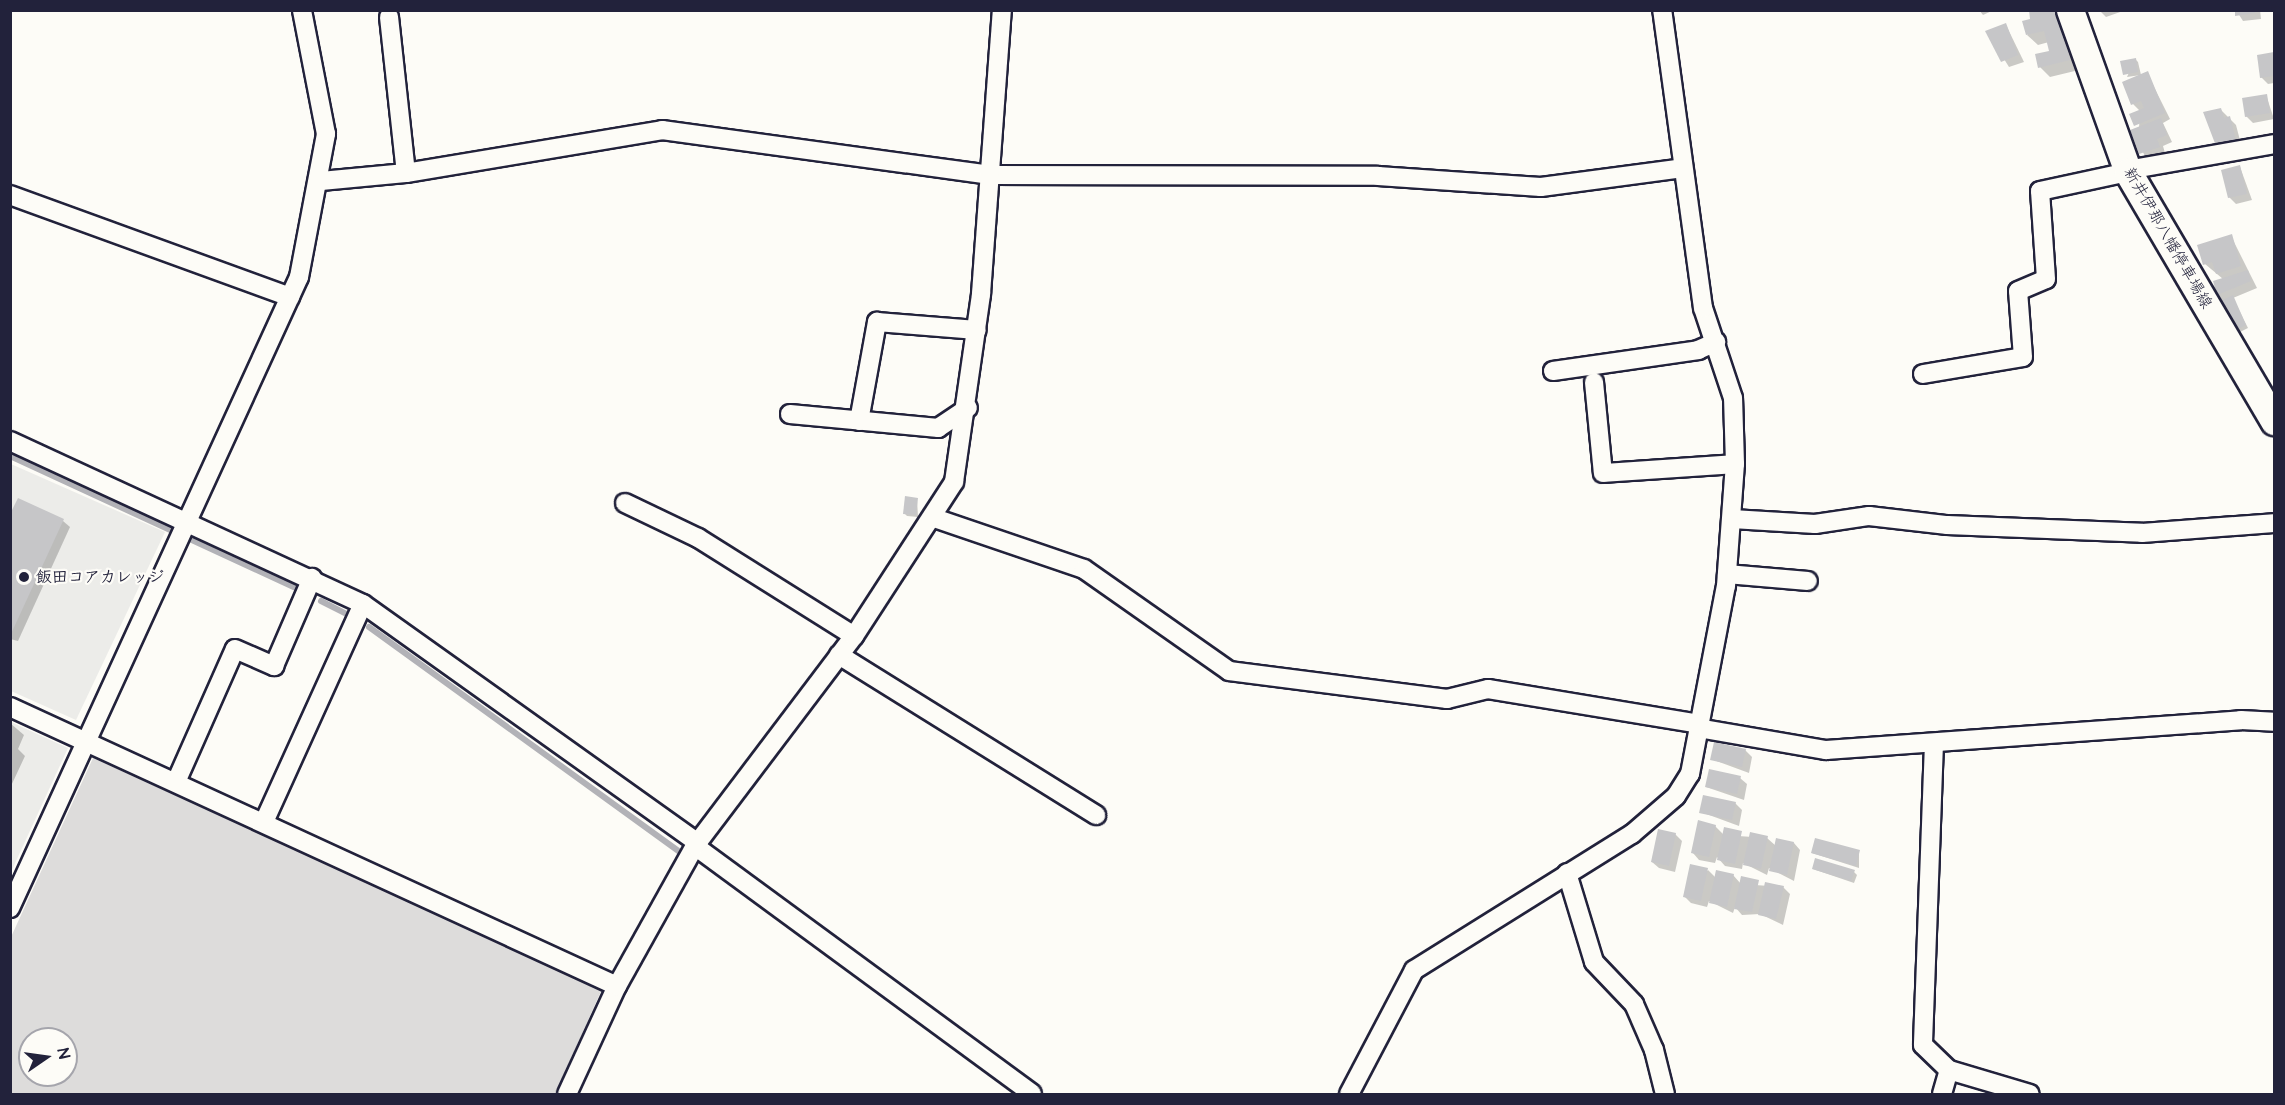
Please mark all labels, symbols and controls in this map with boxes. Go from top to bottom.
street label: 新井伊那八幡停車場線 [2120,164,2216,312]
place label: 飯田コアカレッジ [36,567,164,587]
marker: 飯田コアカレッジ [17,570,31,584]
north arrow [18,1027,78,1087]
text: N [52,1046,75,1061]

